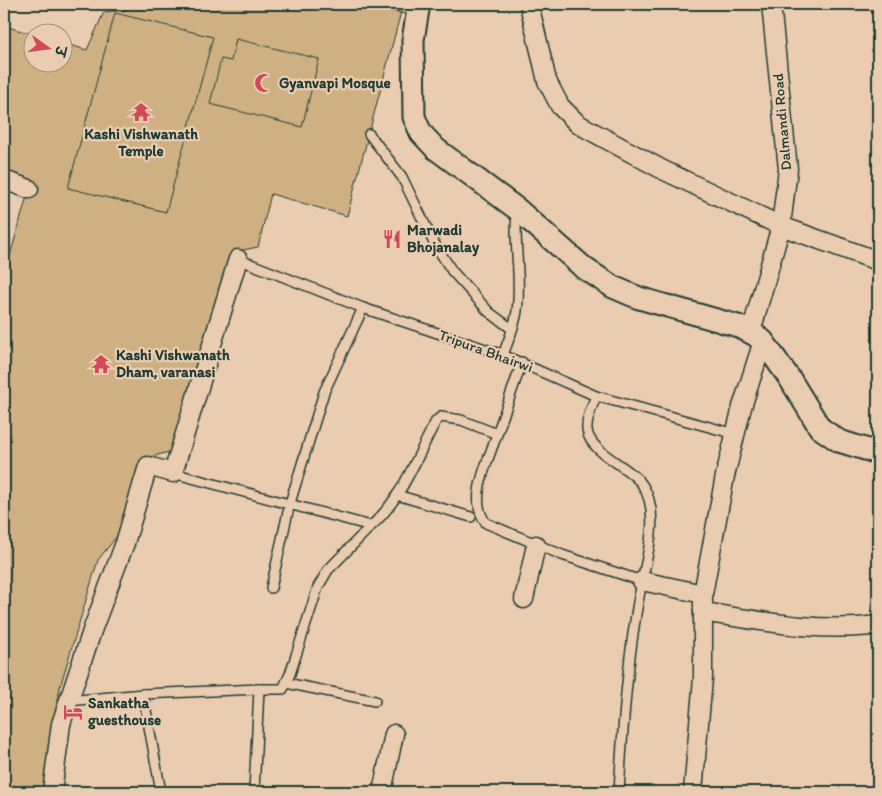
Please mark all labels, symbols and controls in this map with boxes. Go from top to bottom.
north arrow [22,22,72,72]
text: उ [50,43,70,59]
mosque icon: Gyanvapi Mosque [253,72,275,94]
street label: Dalmandi Road [769,73,795,171]
place label: Gyanvapi Mosque [279,74,391,93]
temple icon: Kashi Vishwanath Temple [130,101,152,123]
place label: Kashi Vishwanath Temple [84,125,198,161]
place label: Marwadi Bhojanalay [407,221,480,257]
restaurant icon: Marwadi Bhojanalay [381,228,403,250]
street label: Tripura Bhairwi [436,326,536,376]
place label: Kashi Vishwanath Dham, varanasi [116,346,230,381]
temple icon: Kashi Vishwanath Dham, varanasi [90,353,112,375]
place label: Sankatha guesthouse [88,694,161,730]
hotel icon: Sankatha guesthouse [62,701,84,723]

